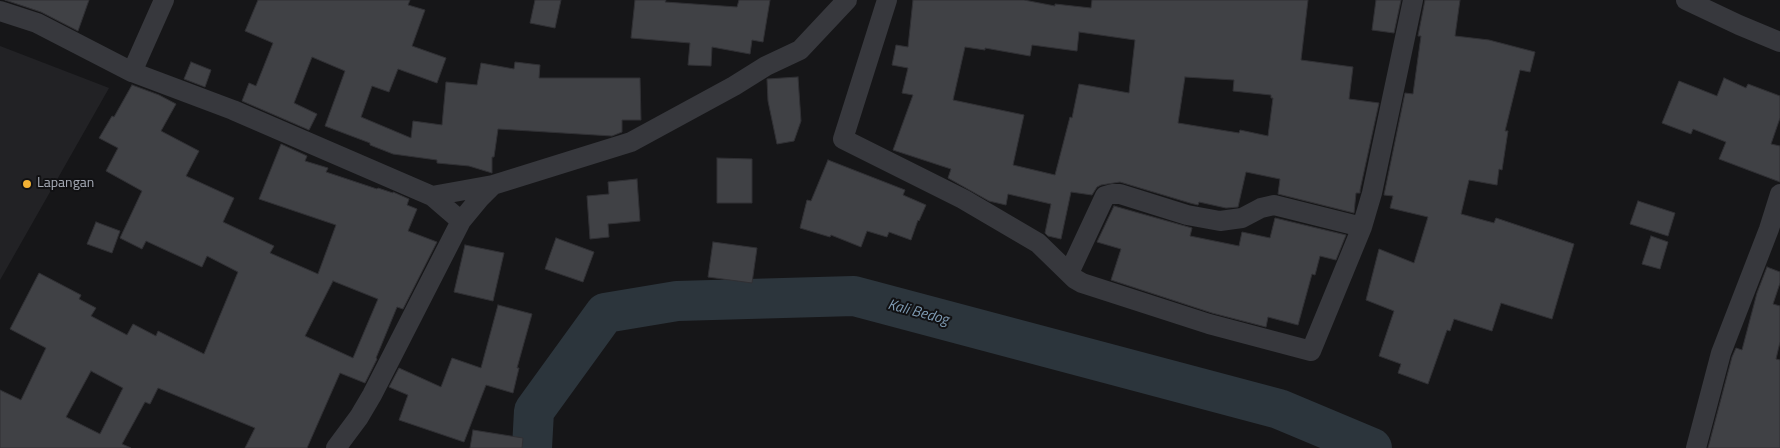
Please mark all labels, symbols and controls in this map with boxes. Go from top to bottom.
place label: Lapangan [37,176,94,192]
marker: Lapangan [21,178,33,190]
water label: Kali Bedog [886,296,950,330]

